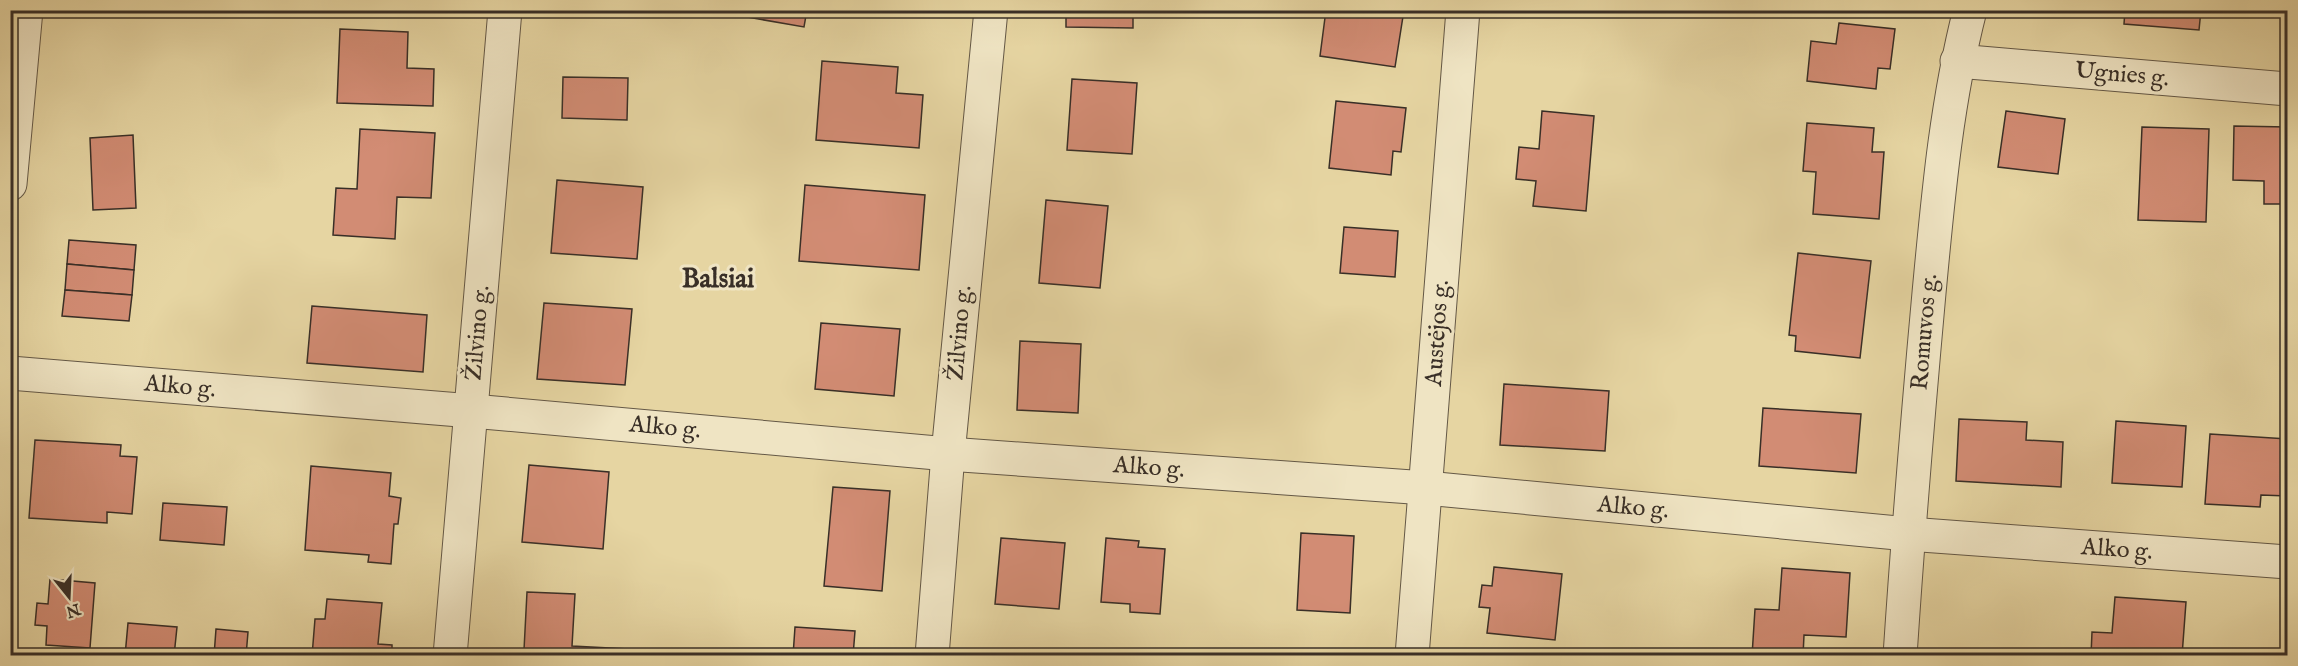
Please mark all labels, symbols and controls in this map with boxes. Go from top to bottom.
street label: Ugnies g. [2074,55,2170,95]
district label: Balsiai [682,263,754,297]
street label: Romuvos g. [1904,272,1946,392]
street label: Austėjos g. [1419,279,1457,388]
street label: Žilvino g. [458,284,498,382]
street label: Žilvino g. [940,284,980,382]
street label: Alko g. [142,368,217,406]
street label: Alko g. [627,409,702,447]
street label: Alko g. [1111,450,1186,486]
street label: Alko g. [1595,489,1670,527]
street label: Alko g. [2079,532,2154,568]
north arrow [39,567,99,627]
text: N [63,597,84,621]

